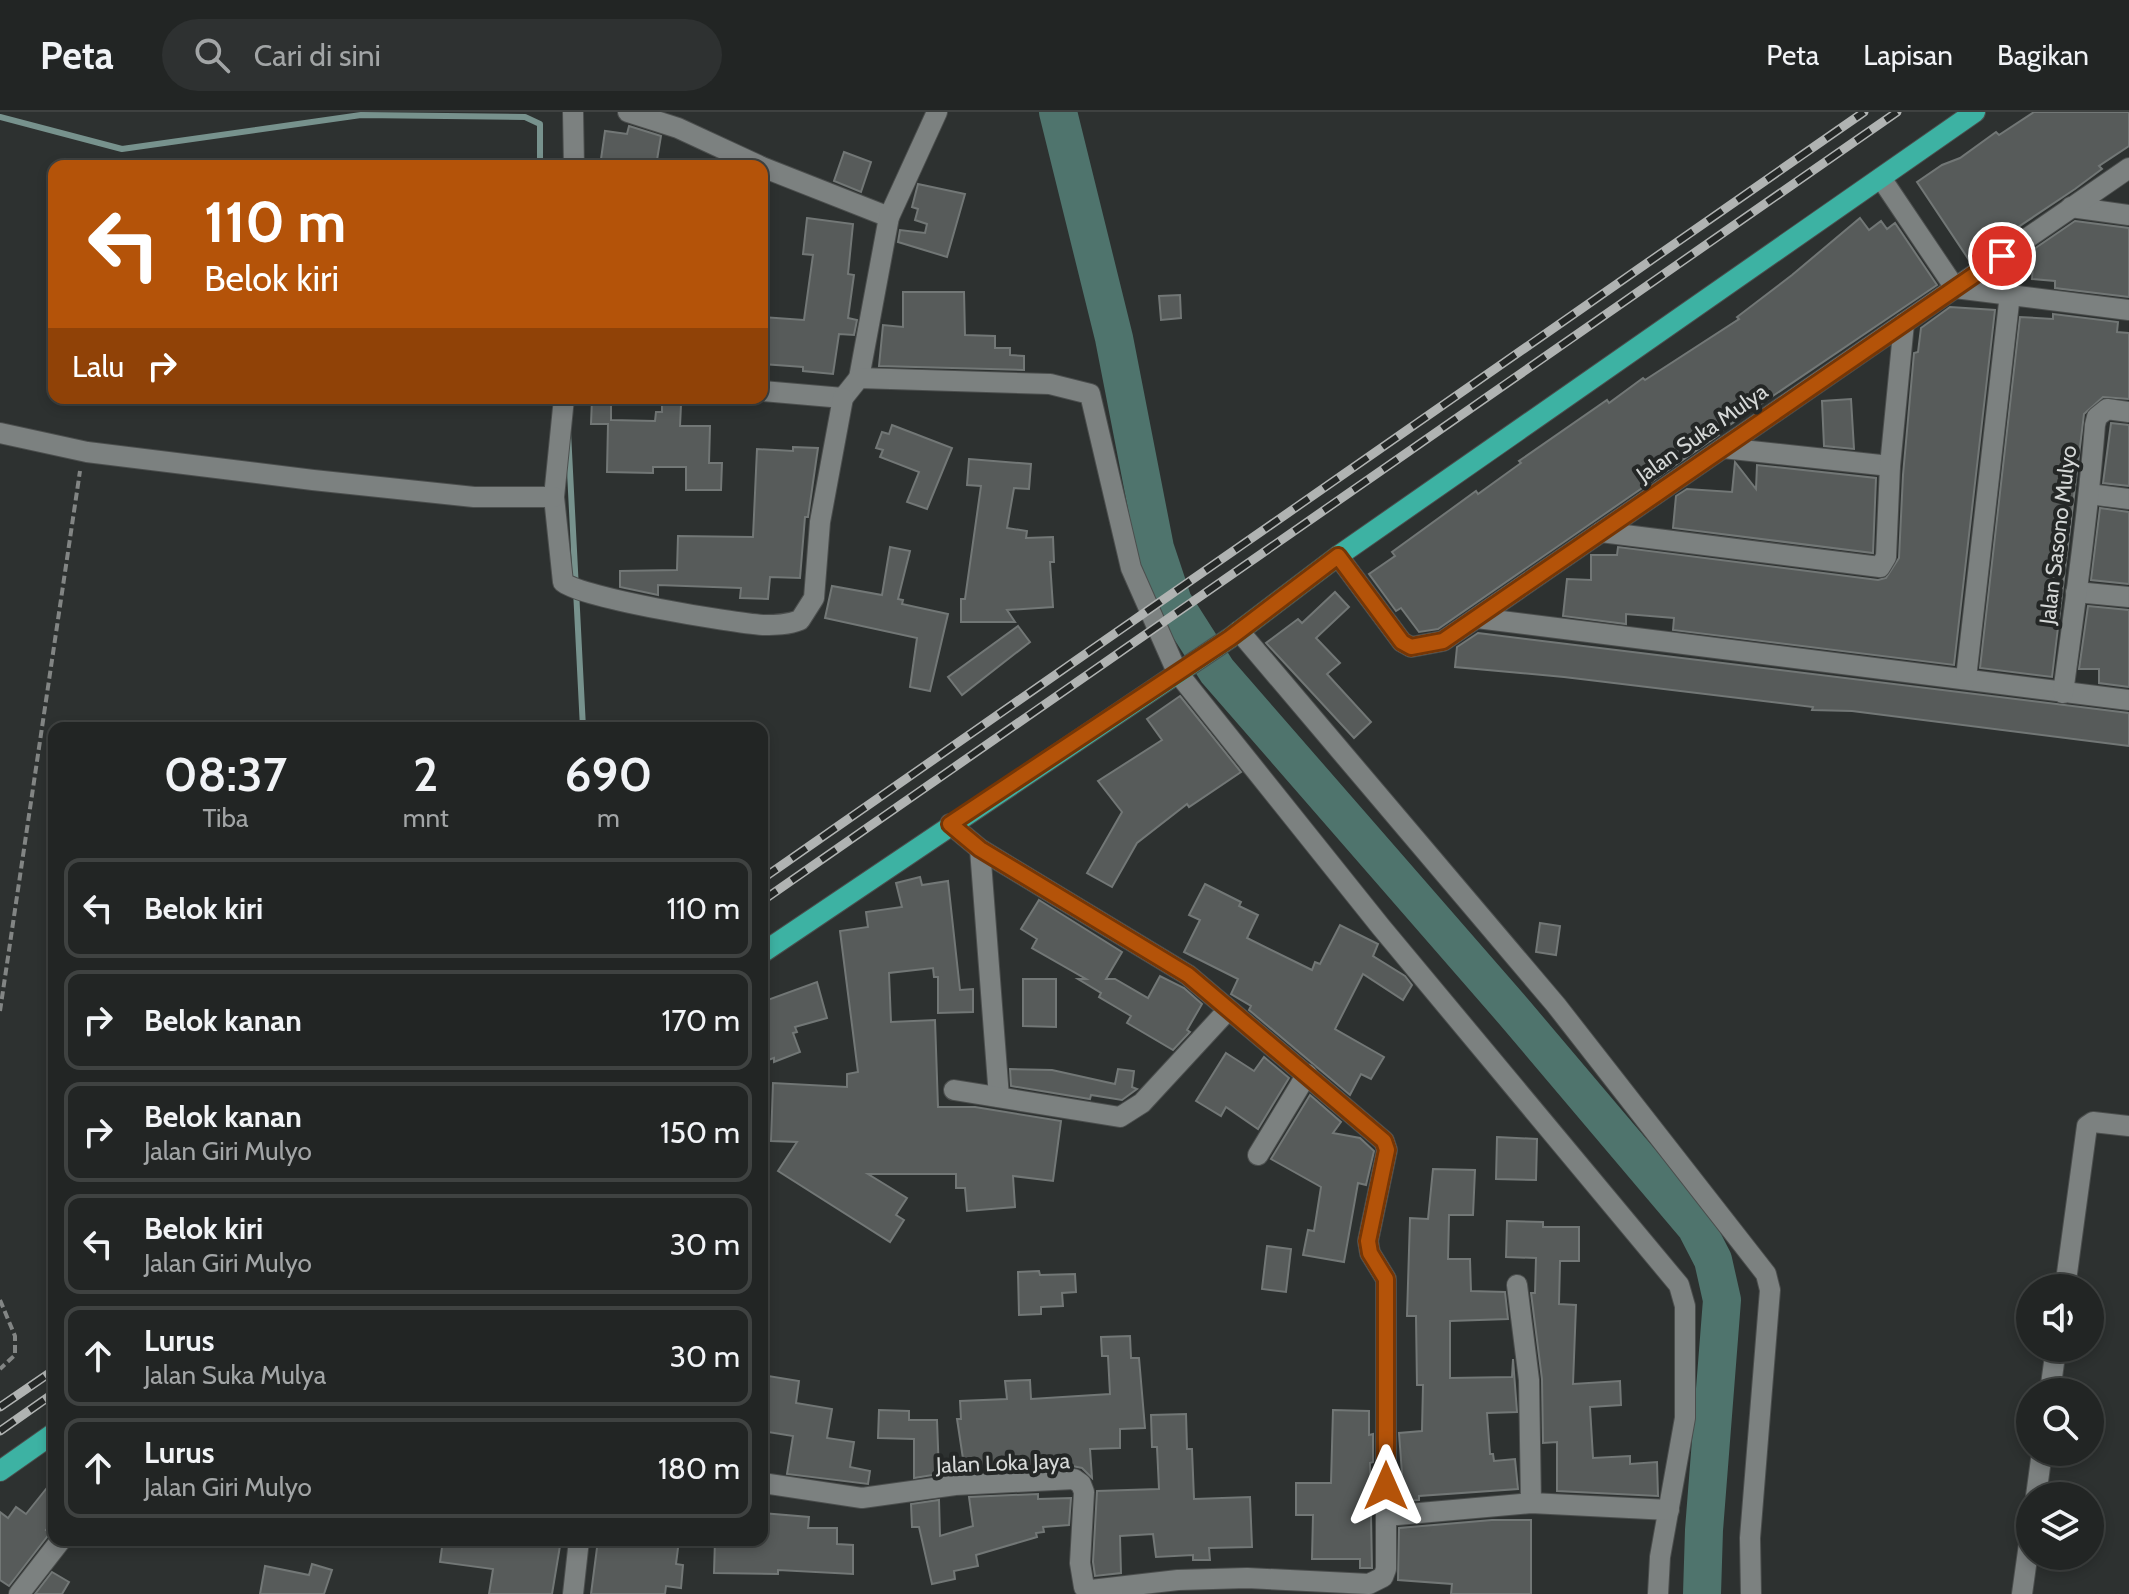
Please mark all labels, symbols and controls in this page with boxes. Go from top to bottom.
search box [162,19,722,91]
text: Peta [40,32,114,79]
icon: search [190,33,234,77]
text: Cari di sini [254,37,381,74]
text: Peta [1766,38,1819,72]
text: Lapisan [1863,38,1953,72]
text: Bagikan [1997,38,2089,72]
text: 110 m [204,188,346,256]
icon: left [72,192,176,296]
pin [1968,222,2036,290]
icon: arrive [1980,234,2024,278]
text: Belok kiri [204,256,339,300]
icon: right [140,344,184,388]
text: Lalu [72,348,124,385]
street label: Jalan Suka Mulya [1630,377,1773,489]
street label: Jalan Sasono Mulyo [2034,444,2082,627]
text: 08:37 [164,745,287,803]
text: 2 [413,745,438,803]
text: 690 [564,745,652,803]
text: Tiba [202,802,248,834]
text: mnt [403,802,449,834]
text: m [597,802,620,834]
icon: left [76,886,120,930]
text: Belok kiri [144,890,263,927]
text: 110 m [666,890,740,927]
icon: right [76,998,120,1042]
text: Belok kanan [144,1002,302,1039]
text: 170 m [661,1002,740,1039]
text: Belok kanan [144,1098,302,1135]
icon: right [76,1110,120,1154]
text: 150 m [660,1114,740,1151]
text: Jalan Giri Mulyo [144,1135,312,1167]
text: Belok kiri [144,1210,263,1247]
icon: left [76,1222,120,1266]
text: 30 m [670,1226,740,1263]
text: Jalan Giri Mulyo [144,1247,312,1279]
map controls [2016,1274,2104,1570]
button: sound [2016,1274,2104,1362]
text: Lurus [144,1322,215,1359]
icon: ahead [76,1334,120,1378]
text: 30 m [670,1338,740,1375]
text: Jalan Suka Mulya [144,1359,326,1391]
button: search [2016,1378,2104,1466]
text: Lurus [144,1434,215,1471]
position arrow [1344,1444,1428,1528]
icon: ahead [76,1446,120,1490]
street label: Jalan Loka Jaya [934,1447,1071,1479]
text: 180 m [658,1450,740,1487]
text: Jalan Giri Mulyo [144,1471,312,1503]
button: layers [2016,1482,2104,1570]

